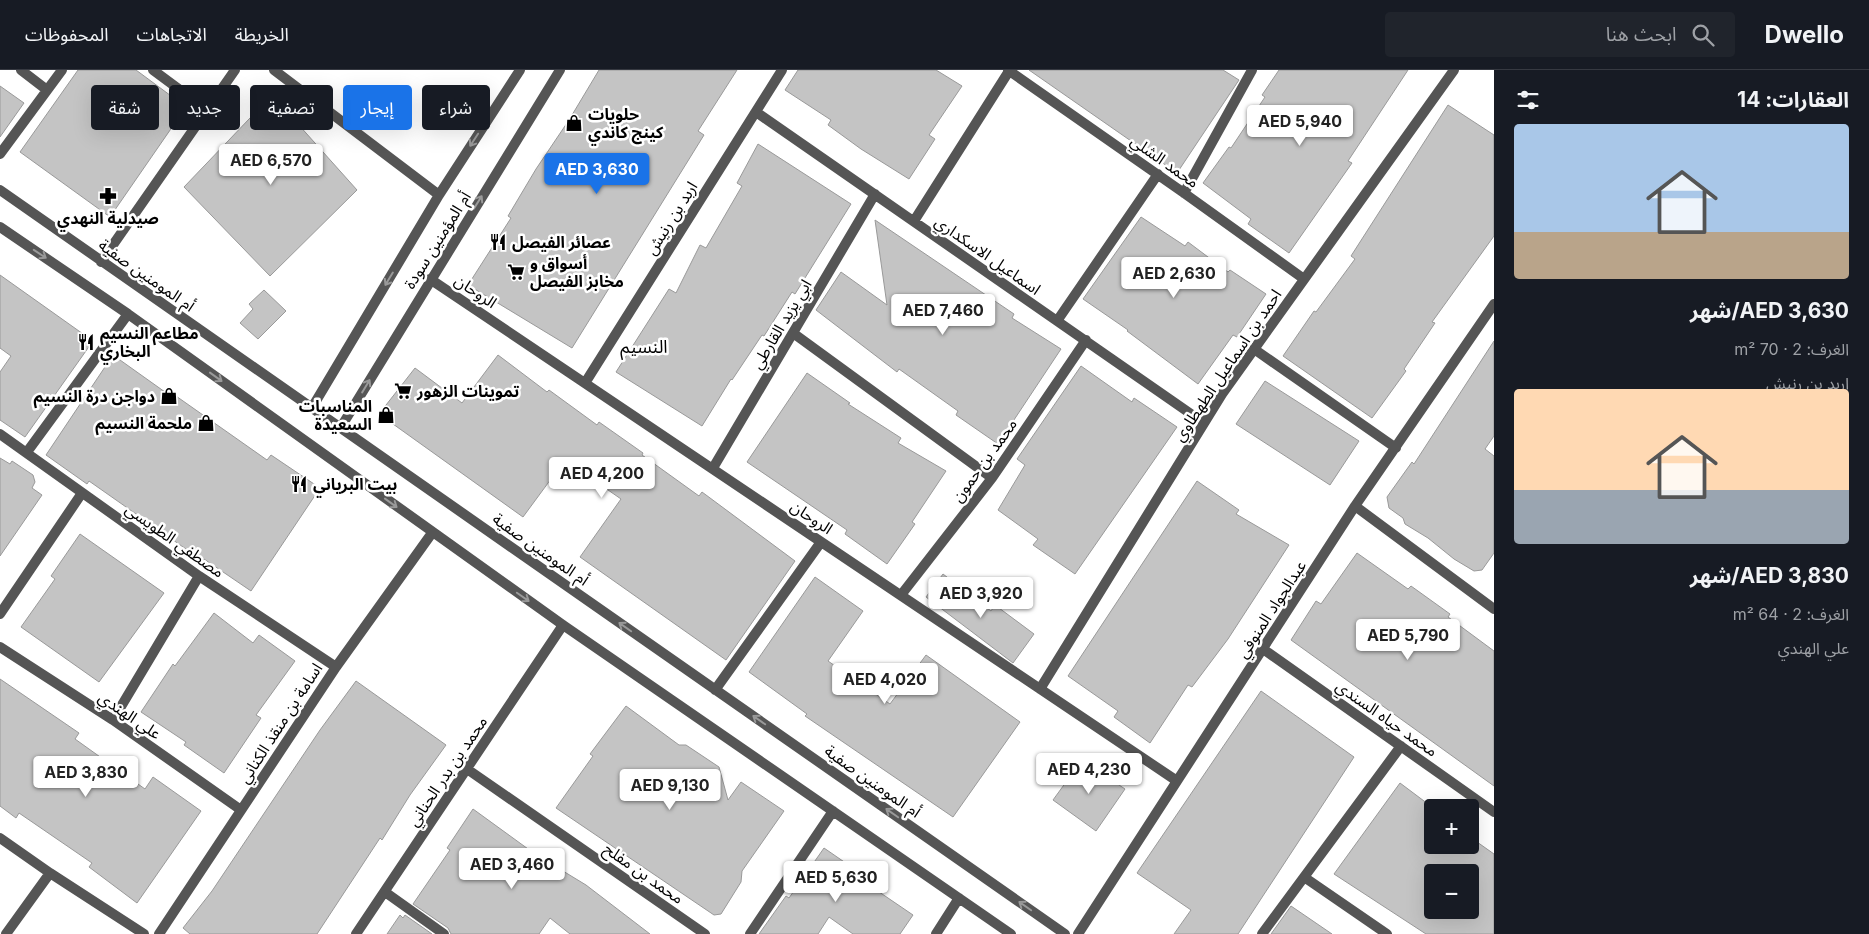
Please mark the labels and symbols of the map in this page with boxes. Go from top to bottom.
place label: حلويات كينج كاندي [588,104,664,146]
pin: AED 5,940 [1243,104,1357,147]
shop icon: حلويات كينج كاندي [564,113,584,133]
street label: محمد الشلي [1125,130,1203,194]
one-way arrow [469,133,479,147]
pin: AED 6,570 [214,144,328,186]
pin: AED 3,630 [540,152,654,195]
street label: اربد بن رنيش [641,178,701,258]
pharmacy icon: صيدلية النهدي [98,186,118,206]
street label: أم المؤمنين سودة [399,188,477,294]
one-way arrow [473,196,483,210]
place label: صيدلية النهدي [57,208,159,232]
street label: اسماعيل الاسكداري [930,211,1045,301]
restaurant icon: عصائر الفيصل [488,232,508,252]
place label: عصائر الفيصل [512,232,611,252]
street label: أم المومنين صفية [93,234,199,318]
one-way arrow [33,249,47,259]
place label: أسواق و مخابز الفيصل [530,253,624,291]
pin: AED 2,630 [1117,256,1231,299]
supermarket icon: أسواق و مخابز الفيصل [506,262,526,282]
street label: الروحان [451,270,501,312]
one-way arrow [384,271,394,285]
street label: ابي يزيد القارطي [746,275,818,374]
street label: احمد بن اسماعيل الطهطاوي [1169,285,1288,446]
pin: AED 7,460 [886,294,1000,336]
place label: مطاعم النسيم البخاري [100,323,199,365]
restaurant icon: مطاعم النسيم البخاري [76,332,96,352]
district label: النسيم [620,336,668,360]
one-way arrow [209,372,222,383]
one-way arrow [361,379,371,393]
supermarket icon: تموينات الزهور [393,381,413,401]
place label: تموينات الزهور [416,381,519,401]
place label: دواجن درة النسيم [33,386,155,409]
shop icon: دواجن درة النسيم [159,386,179,406]
place label: المناسبات السعيدة [299,396,372,434]
shop icon: المناسبات السعيدة [376,405,396,425]
place label: ملحمة النسيم [95,413,192,436]
shop icon: ملحمة النسيم [196,413,216,433]
street label: محمد بن حمون [947,414,1021,506]
pin: AED 4,200 [545,456,659,499]
restaurant icon: بيت البرياني [289,474,309,494]
place label: بيت البرياني [313,474,397,498]
street label: الروحان [787,496,837,538]
street label: مصطفي الطويسي [120,498,228,584]
one-way arrow [384,498,398,508]
street label: أم المومنين صفية [487,508,593,592]
street label: عبدالجواد المنوفي [1232,556,1312,663]
pin: AED 3,920 [924,576,1038,619]
one-way arrow [516,592,530,602]
pin: AED 5,790 [1351,618,1465,661]
one-way arrow [619,622,633,632]
street label: اسامة بن منقذ الكناني [234,659,329,788]
pin: AED 4,020 [828,662,942,705]
street label: محمد حياه السندي [1331,676,1442,763]
street label: علي الهندي [93,687,165,745]
street label: محمد بن بدر الحناني [403,712,494,832]
one-way arrow [752,715,766,725]
street label: أم المومنين صفية [819,740,925,824]
pin: AED 4,230 [1032,752,1146,795]
pin: AED 3,830 [29,756,143,798]
pin: AED 9,130 [613,768,727,811]
one-way arrow [885,808,899,818]
street label: محمد بن مفلح [599,838,688,910]
pin: AED 3,460 [455,848,569,890]
pin: AED 5,630 [779,860,893,903]
one-way arrow [1018,901,1032,911]

